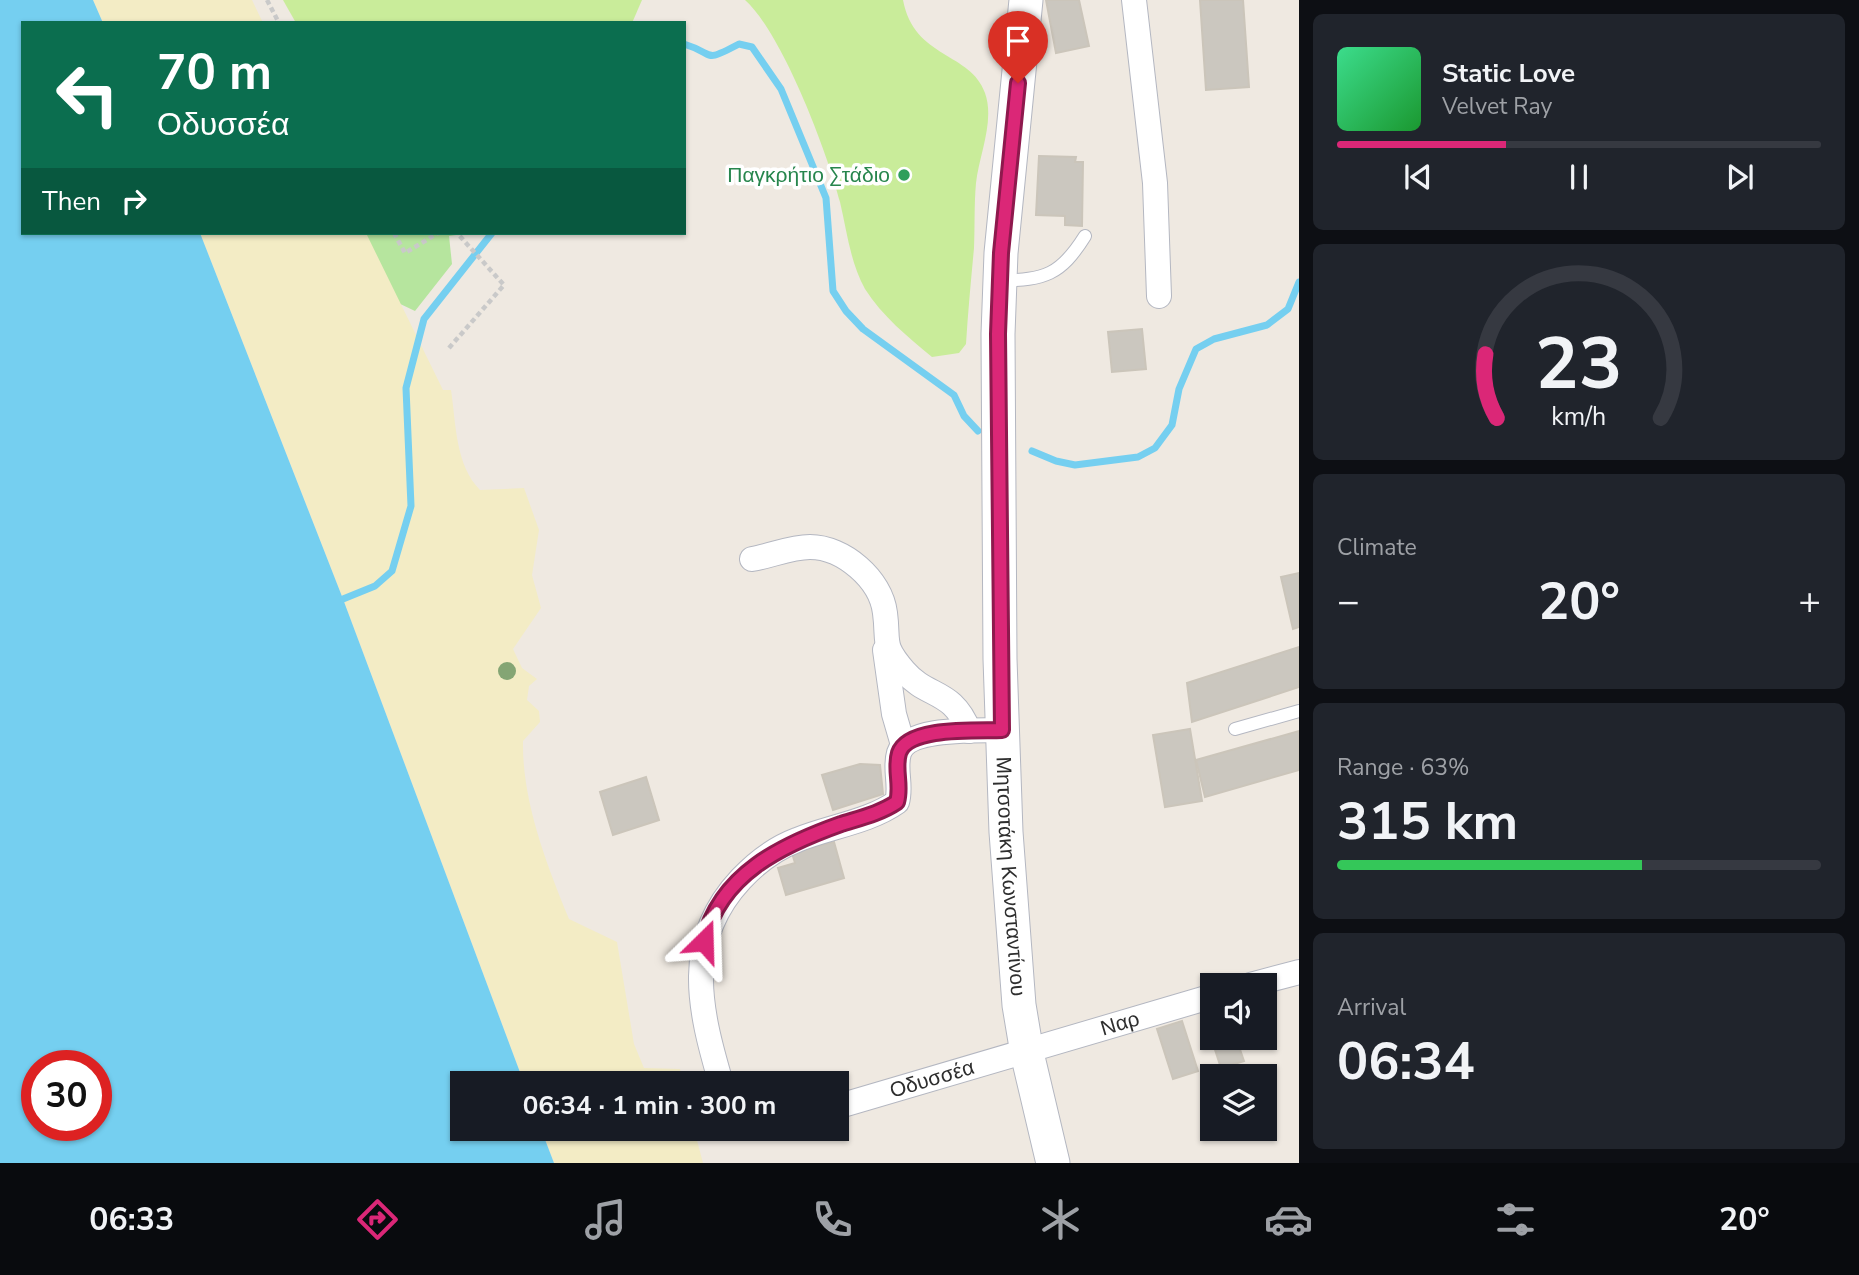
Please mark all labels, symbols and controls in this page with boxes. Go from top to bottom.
pin [988,11,1048,83]
icon: arrive [999,22,1037,60]
text: 70 m [157,39,272,106]
icon: left [42,49,133,140]
text: Static Love [1442,56,1575,91]
text: Velvet Ray [1442,91,1552,122]
text: Οδυσσέα [157,103,289,146]
icon: previous [1399,158,1437,196]
icon: pause [1560,158,1598,196]
icon: next [1721,158,1759,196]
place label: Παγκρήτιο Στάδιο [727,161,890,189]
marker: Παγκρήτιο Στάδιο [896,167,912,183]
icon: right [115,182,153,220]
text: Then [42,184,101,219]
text: 23 [1535,314,1623,414]
text: km/h [1551,399,1607,433]
text: Climate [1337,532,1417,563]
text: 20° [1538,566,1620,637]
text: − [1337,576,1360,627]
text: + [1798,576,1821,627]
text: Range · 63% [1337,752,1469,783]
street label: Μητσοτάκη Κωνσταντίνου [989,756,1032,997]
text: 315 km [1337,786,1518,857]
position arrow [667,904,741,978]
map controls [1200,973,1277,1141]
button: sound [1200,973,1277,1050]
text: Arrival [1337,992,1406,1023]
street label: Ναρ [1097,1004,1143,1042]
text: 06:34 [1337,1026,1475,1097]
speed limit sign: 30 [21,1050,112,1141]
street label: Οδυσσέα [886,1053,978,1104]
button: layers [1200,1064,1277,1141]
text: 06:34 · 1 min · 300 m [523,1088,776,1123]
icon: directions [353,1195,402,1244]
icon: music [581,1195,630,1244]
icon: phone [808,1195,857,1244]
icon: climate [1036,1195,1085,1244]
icon: car [1264,1195,1313,1244]
icon: filters [1491,1195,1540,1244]
text: 06:33 [89,1198,174,1241]
text: 20° [1719,1198,1770,1241]

